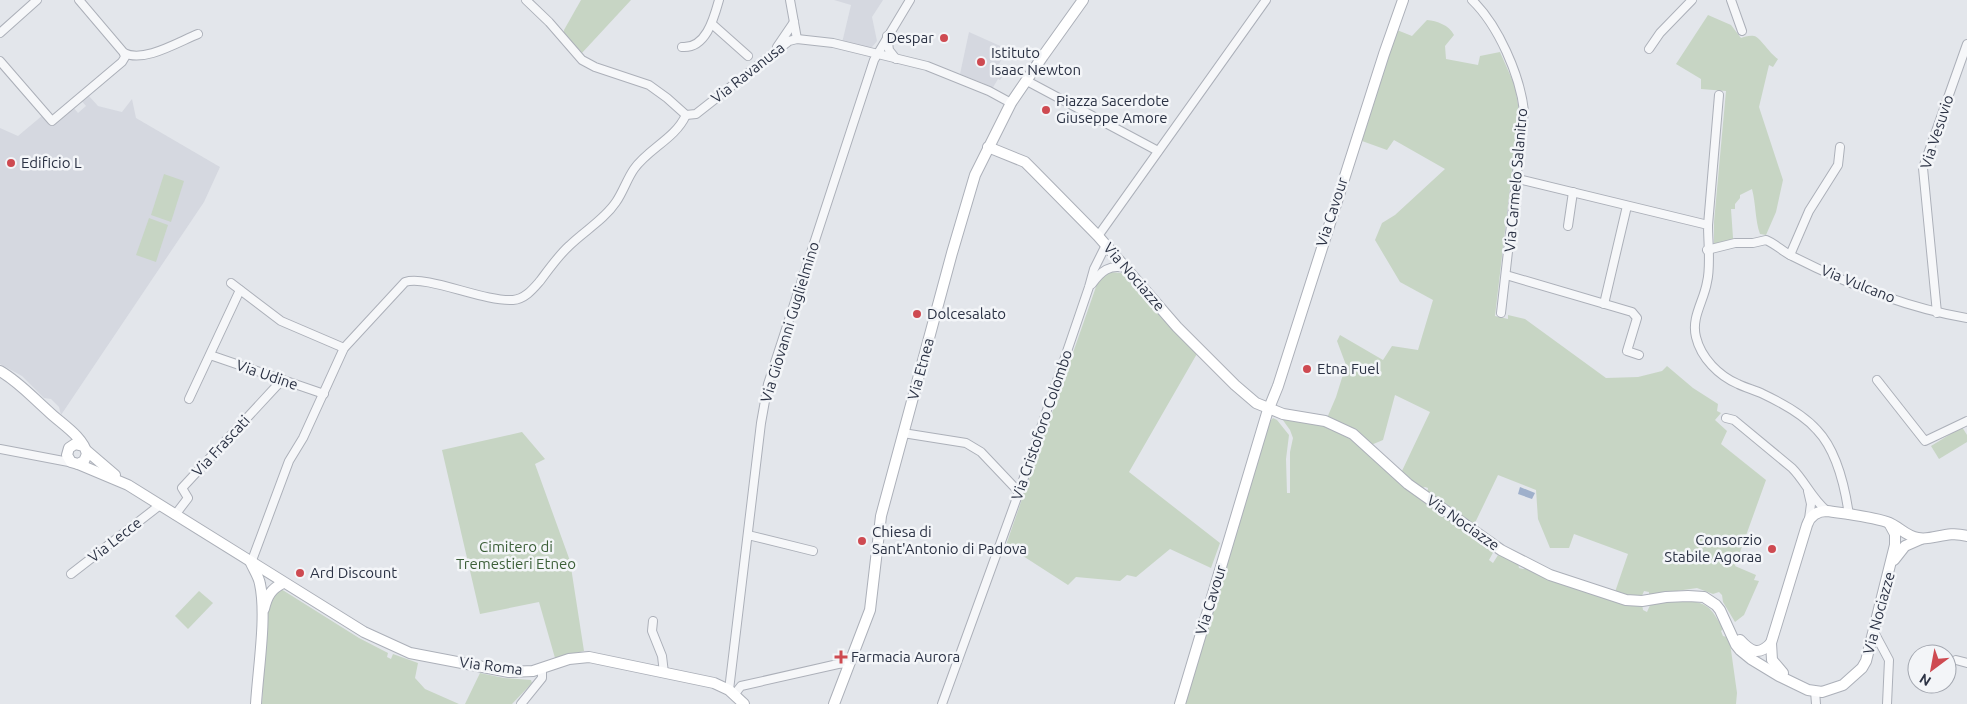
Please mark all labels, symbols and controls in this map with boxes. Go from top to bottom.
place label: Despar [886,29,934,46]
marker: Despar [938,32,950,44]
street label: Via Ravanusa [708,39,788,106]
place label: Istituto Isaac Newton [991,44,1081,78]
marker: Istituto Isaac Newton [975,56,987,68]
place label: Piazza Sacerdote Giuseppe Amore [1056,92,1169,126]
street label: Via Vesuvio [1917,93,1956,171]
marker: Piazza Sacerdote Giuseppe Amore [1040,104,1052,116]
street label: Via Carmelo Salanitro [1501,107,1530,253]
place label: Edificio L [21,154,82,171]
marker: Edificio L [5,157,17,169]
street label: Via Cavour [1312,175,1351,249]
street label: Via Giovanni Guglielmino [757,239,822,404]
street label: Via Nociazze [1100,239,1169,314]
street label: Via Vulcano [1819,261,1898,306]
place label: Dolcesalato [927,305,1006,322]
marker: Dolcesalato [911,308,923,320]
street label: Via Etnea [904,336,937,402]
street label: Via Cristoforo Colombo [1008,347,1075,502]
street label: Via Udine [234,356,300,393]
place label: Etna Fuel [1317,360,1380,377]
marker: Etna Fuel [1301,363,1313,375]
street label: Via Frascati [188,412,253,479]
street label: Via Nociazze [1424,491,1503,554]
street label: Via Lecce [85,514,145,566]
place label: Chiesa di Sant'Antonio di Padova [872,523,1027,557]
place label: Consorzio Stabile Agoraa [1664,531,1762,565]
marker: Chiesa di Sant'Antonio di Padova [856,535,868,547]
park label: Cimitero di Tremestieri Etneo [456,538,576,572]
marker: Consorzio Stabile Agoraa [1766,543,1778,555]
street label: Via Cavour [1192,563,1229,637]
place label: Ard Discount [310,564,397,581]
marker: Ard Discount [294,567,306,579]
street label: Via Nociazze [1859,570,1898,656]
north arrow [1907,644,1957,694]
place label: Farmacia Aurora [851,648,960,665]
marker: Farmacia Aurora [835,651,847,663]
street label: Via Roma [458,653,524,678]
text: N [1916,670,1934,690]

